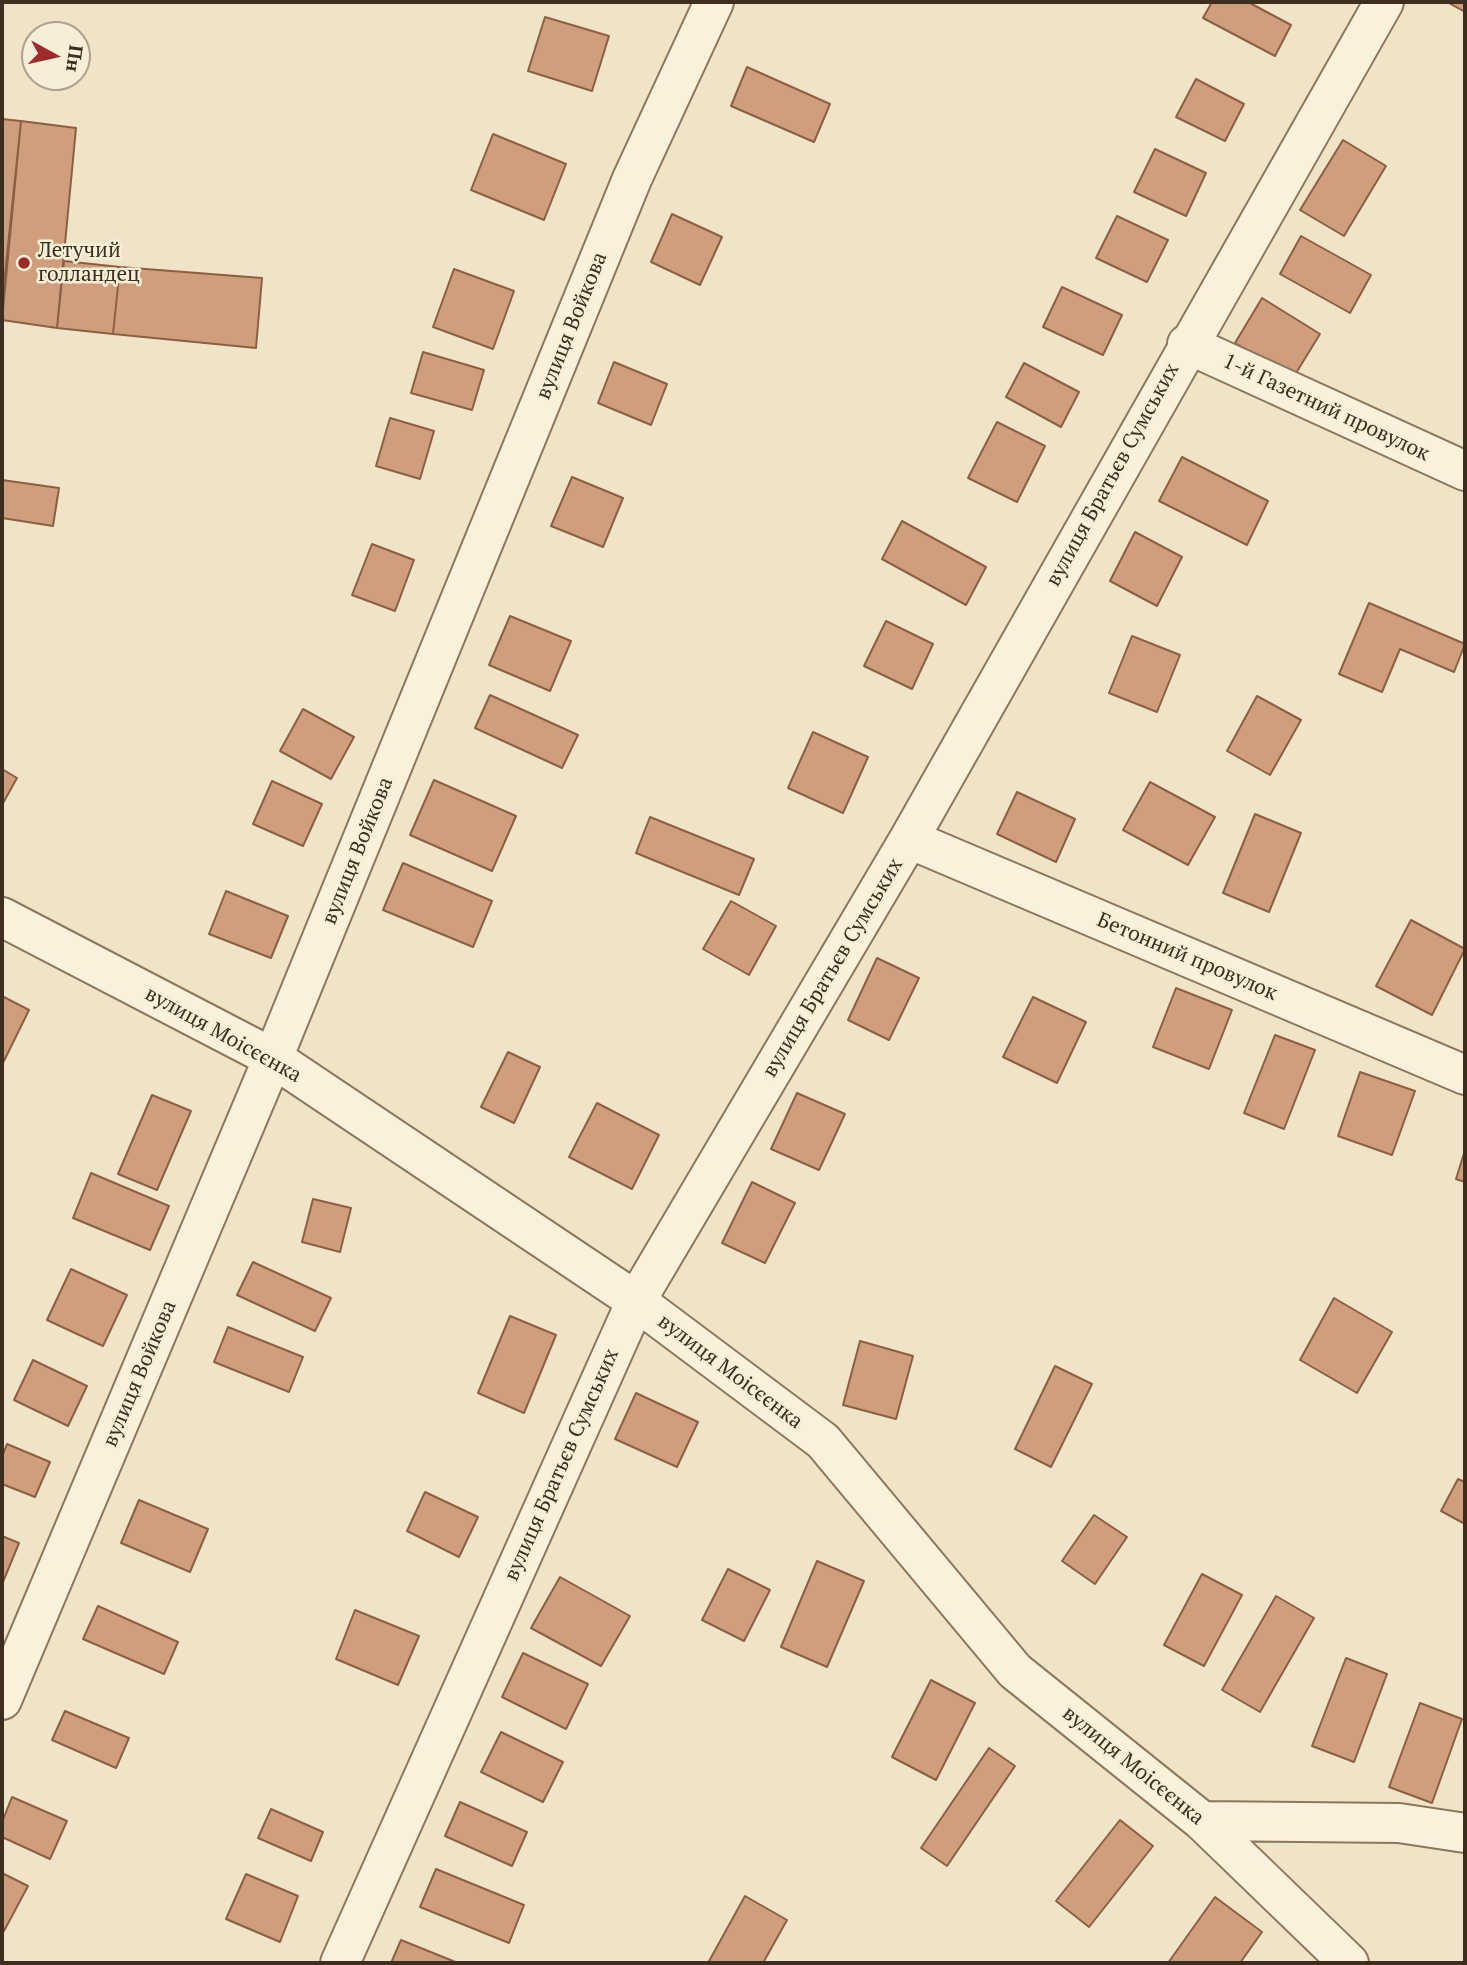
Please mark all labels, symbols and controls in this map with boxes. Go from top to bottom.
north arrow [21,21,91,91]
text: Пн [61,44,90,74]
place label: Летучий голландец [38,238,140,288]
street label: вулиця Войкова [531,249,613,403]
marker: Летучий голландец [16,255,32,271]
street label: 1-й Газетний провулок [1219,349,1433,467]
street label: вулиця Братьєв Сумських [1041,359,1185,591]
street label: вулиця Войкова [317,774,399,928]
street label: вулиця Братьєв Сумських [757,854,909,1082]
street label: Бетонний провулок [1093,908,1281,1006]
street label: вулиця Моісєєнка [140,982,306,1088]
street label: вулиця Войкова [98,1297,182,1451]
street label: вулиця Моісєєнка [653,1309,807,1435]
street label: вулиця Братьєв Сумських [499,1345,625,1585]
street label: вулиця Моісєєнка [1057,1701,1209,1831]

